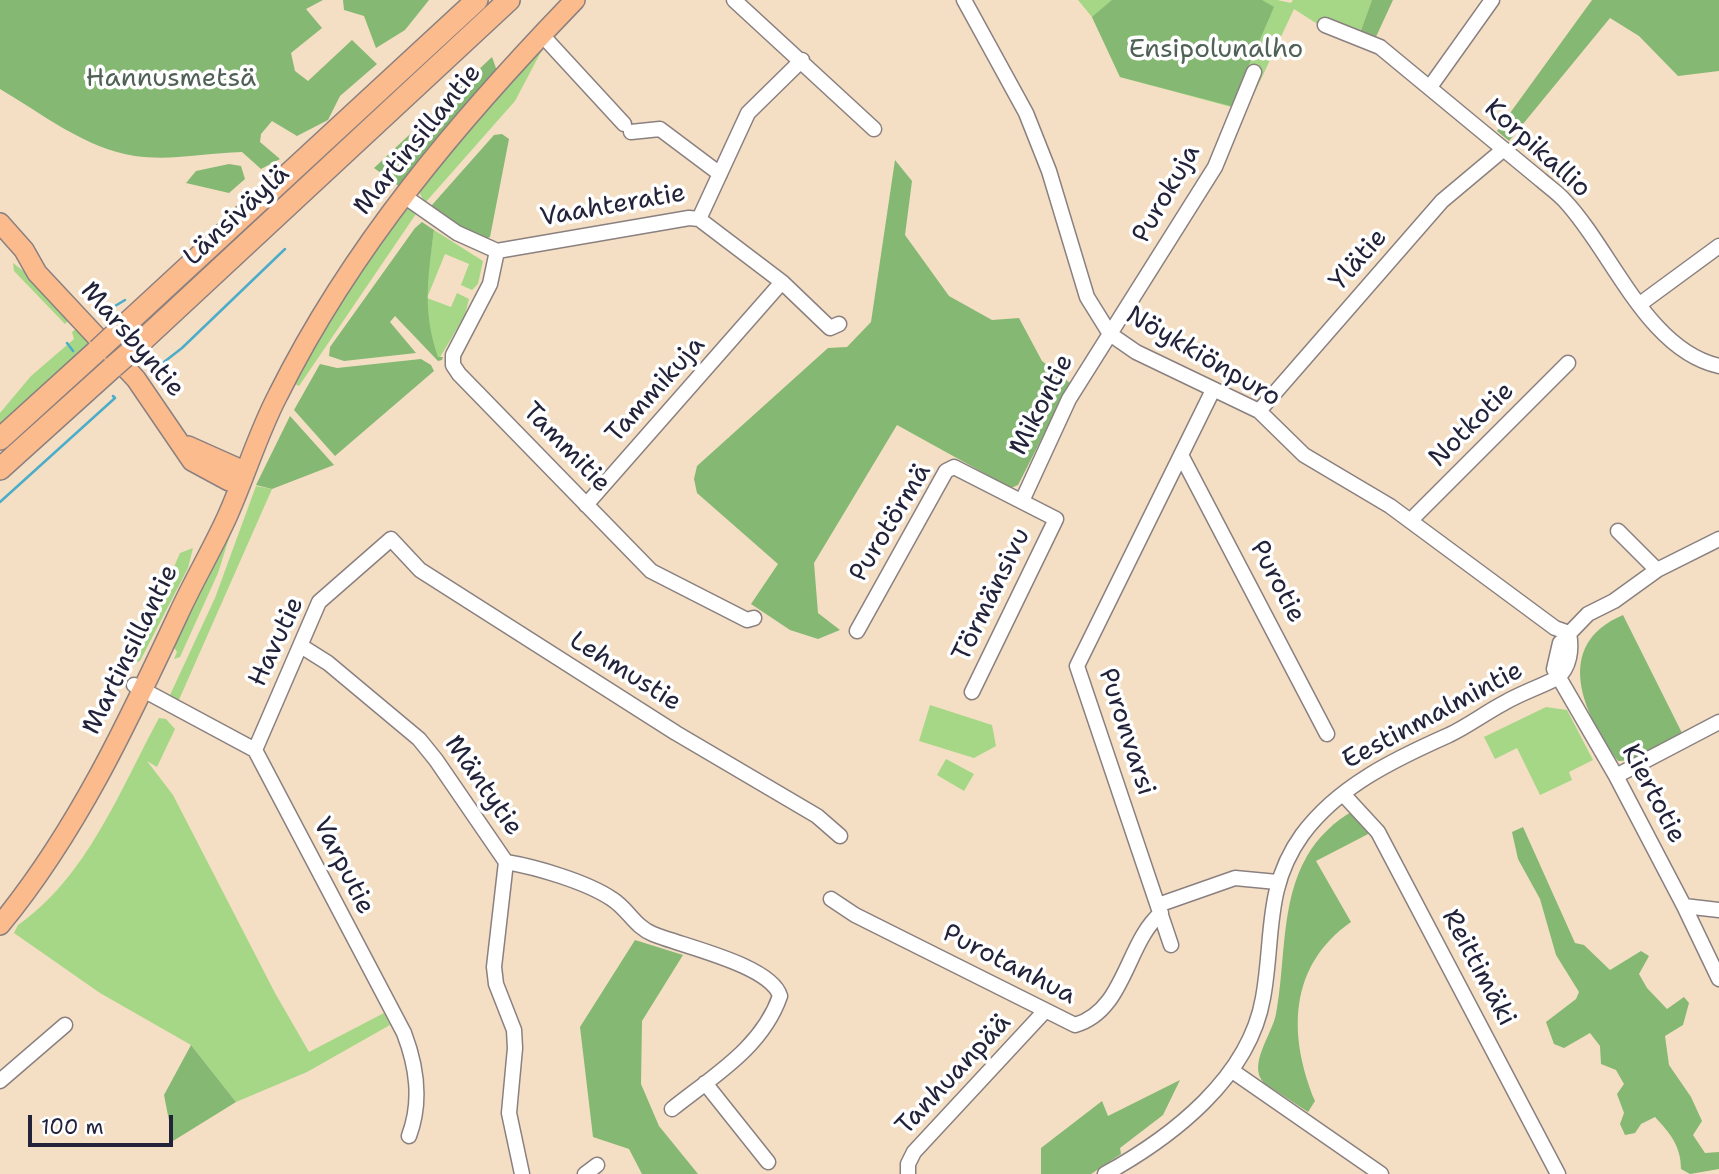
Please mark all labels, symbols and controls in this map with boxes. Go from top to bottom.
park label: Ensipolunalho [1129,34,1303,66]
street label: Martinsillantie [348,58,488,222]
park label: Hannusmetsä [86,63,256,95]
street label: Korpikallio [1477,93,1597,205]
street label: Purokuja [1126,139,1208,249]
street label: Länsiväylä [178,159,296,273]
street label: Vaahteratie [538,178,688,234]
street label: Ylätie [1324,223,1394,297]
street label: Marsbyntie [73,276,191,404]
street label: Nöykkiönpuro [1120,300,1286,414]
street label: Tammikuja [600,330,712,450]
street label: Mikontie [1003,349,1081,461]
street label: Notkotie [1423,376,1521,474]
street label: Tammitie [515,396,617,500]
street label: Purotörmä [844,458,938,588]
street label: Törmänsivu [946,523,1038,667]
street label: Purotie [1242,536,1312,628]
street label: Martinsillantie [76,560,186,740]
street label: Havutie [243,592,311,692]
street label: Lehmustie [563,625,687,719]
street label: Eestinmalmintie [1338,655,1528,777]
street label: Puronvarsi [1091,664,1161,800]
street label: Mäntytie [437,730,529,842]
street label: Kiertotie [1614,739,1692,849]
street label: Varputie [305,812,381,920]
street label: Reittimäki [1434,904,1522,1032]
street label: Purotanhua [937,918,1081,1012]
street label: Tanhuanpää [890,1008,1018,1142]
scale bar [32,1100,177,1144]
text: 100 m [41,1113,104,1141]

